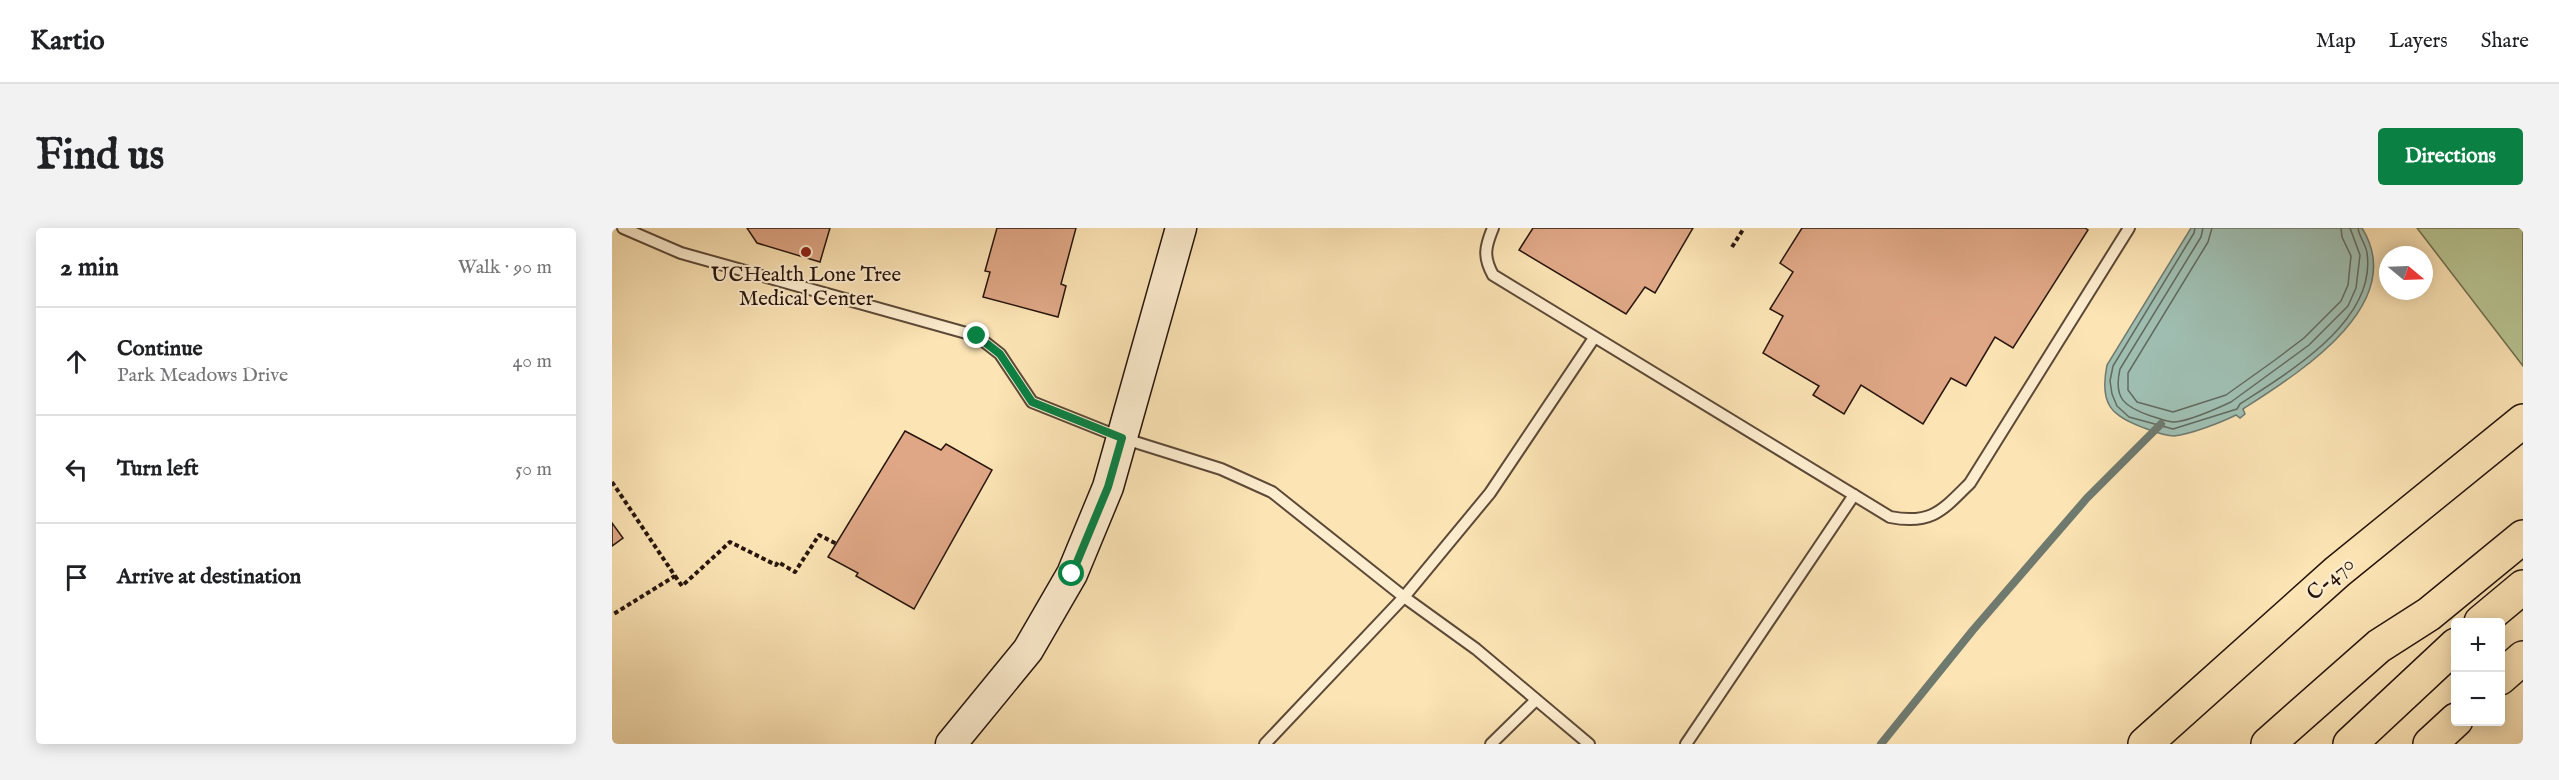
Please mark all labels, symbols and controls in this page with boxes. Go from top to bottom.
text: Kartio [30,24,105,59]
text: Map [2316,28,2356,55]
text: Layers [2389,28,2448,55]
text: Share [2481,28,2529,55]
button: Directions [2378,128,2523,185]
text: Find us [36,130,164,183]
marker: UCHealth Lone Tree Medical Center [799,245,813,259]
north arrow [2379,246,2433,300]
text: 2 min [60,251,119,284]
text: Walk · 90 m [458,255,552,280]
place label: UCHealth Lone Tree Medical Center [711,262,901,313]
route end [963,322,989,348]
text: Continue [117,335,203,363]
icon: ahead [60,345,93,378]
text: 40 m [513,349,552,374]
text: Park Meadows Drive [117,363,288,388]
icon: left [60,453,93,486]
text: Turn left [117,455,199,483]
text: 50 m [515,457,552,482]
street label: C-470 [2302,551,2360,607]
route start [1058,560,1084,586]
icon: arrive [60,561,93,594]
text: Arrive at destination [117,563,301,591]
map controls [2451,618,2505,726]
button: + [2451,618,2505,672]
button: − [2451,672,2505,726]

